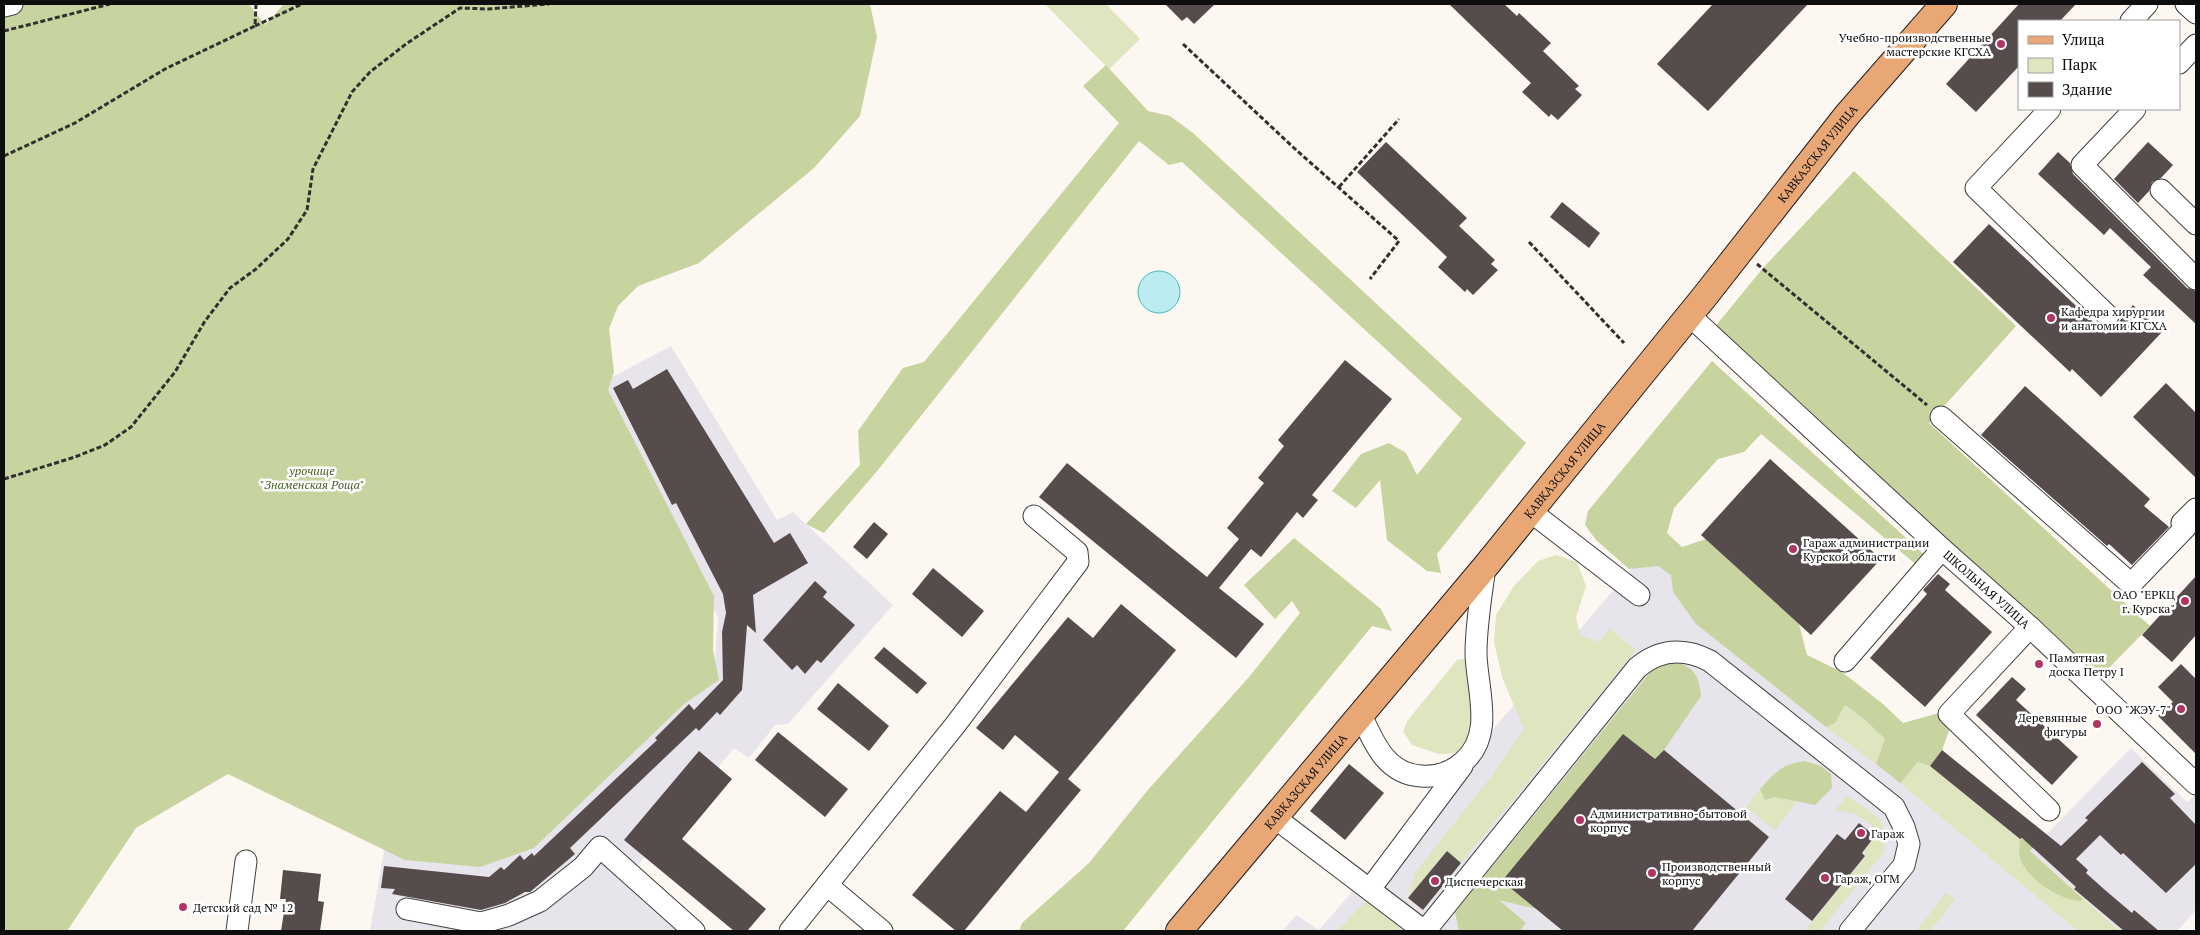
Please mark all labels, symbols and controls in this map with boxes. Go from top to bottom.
legend [2018,20,2180,110]
text: Улица [2062,29,2105,49]
place label: Учебно-производственные мастерские КГСХА [1839,30,1992,59]
marker: Учебно-производственные мастерские КГСХА [1995,38,2007,50]
text: Парк [2062,54,2098,74]
text: Здание [2062,79,2112,99]
street label: КАВКАЗСКАЯ УЛИЦА [1774,101,1861,205]
place label: Кафедра хирургии и анатомии КГСХА [2061,304,2168,333]
marker: Кафедра хирургии и анатомии КГСХА [2045,312,2057,324]
street label: КАВКАЗСКАЯ УЛИЦА [1520,418,1608,521]
park label: урочище "Знаменская Роща" [260,463,364,492]
place label: Гараж администрации Курской области [1803,535,1929,564]
marker: Гараж администрации Курской области [1787,543,1799,555]
street label: ШКОЛЬНАЯ УЛИЦА [1941,547,2034,632]
place label: ОАО "ЕРКЦ г. Курска" [2113,587,2175,616]
marker: ОАО "ЕРКЦ г. Курска" [2179,595,2191,607]
place label: Памятная доска Петру I [2049,650,2124,679]
marker: Памятная доска Петру I [2033,658,2045,670]
place label: ООО "ЖЭУ-7" [2096,702,2171,717]
marker: ООО "ЖЭУ-7" [2175,703,2187,715]
place label: Деревянные фигуры [2018,710,2087,739]
marker: Деревянные фигуры [2091,718,2103,730]
street label: КАВКАЗСКАЯ УЛИЦА [1261,729,1350,832]
place label: Административно-бытовой корпус [1590,806,1747,835]
marker: Административно-бытовой корпус [1574,814,1586,826]
place label: Гараж [1871,826,1905,841]
marker: Гараж [1855,827,1867,839]
place label: Производственный корпус [1662,859,1771,888]
marker: Производственный корпус [1646,867,1658,879]
place label: Гараж, ОГМ [1835,871,1900,886]
marker: Гараж, ОГМ [1819,872,1831,884]
place label: Диспечерская [1445,874,1523,889]
marker: Диспечерская [1429,875,1441,887]
place label: Детский сад № 12 [193,900,293,915]
marker: Детский сад № 12 [177,901,189,913]

